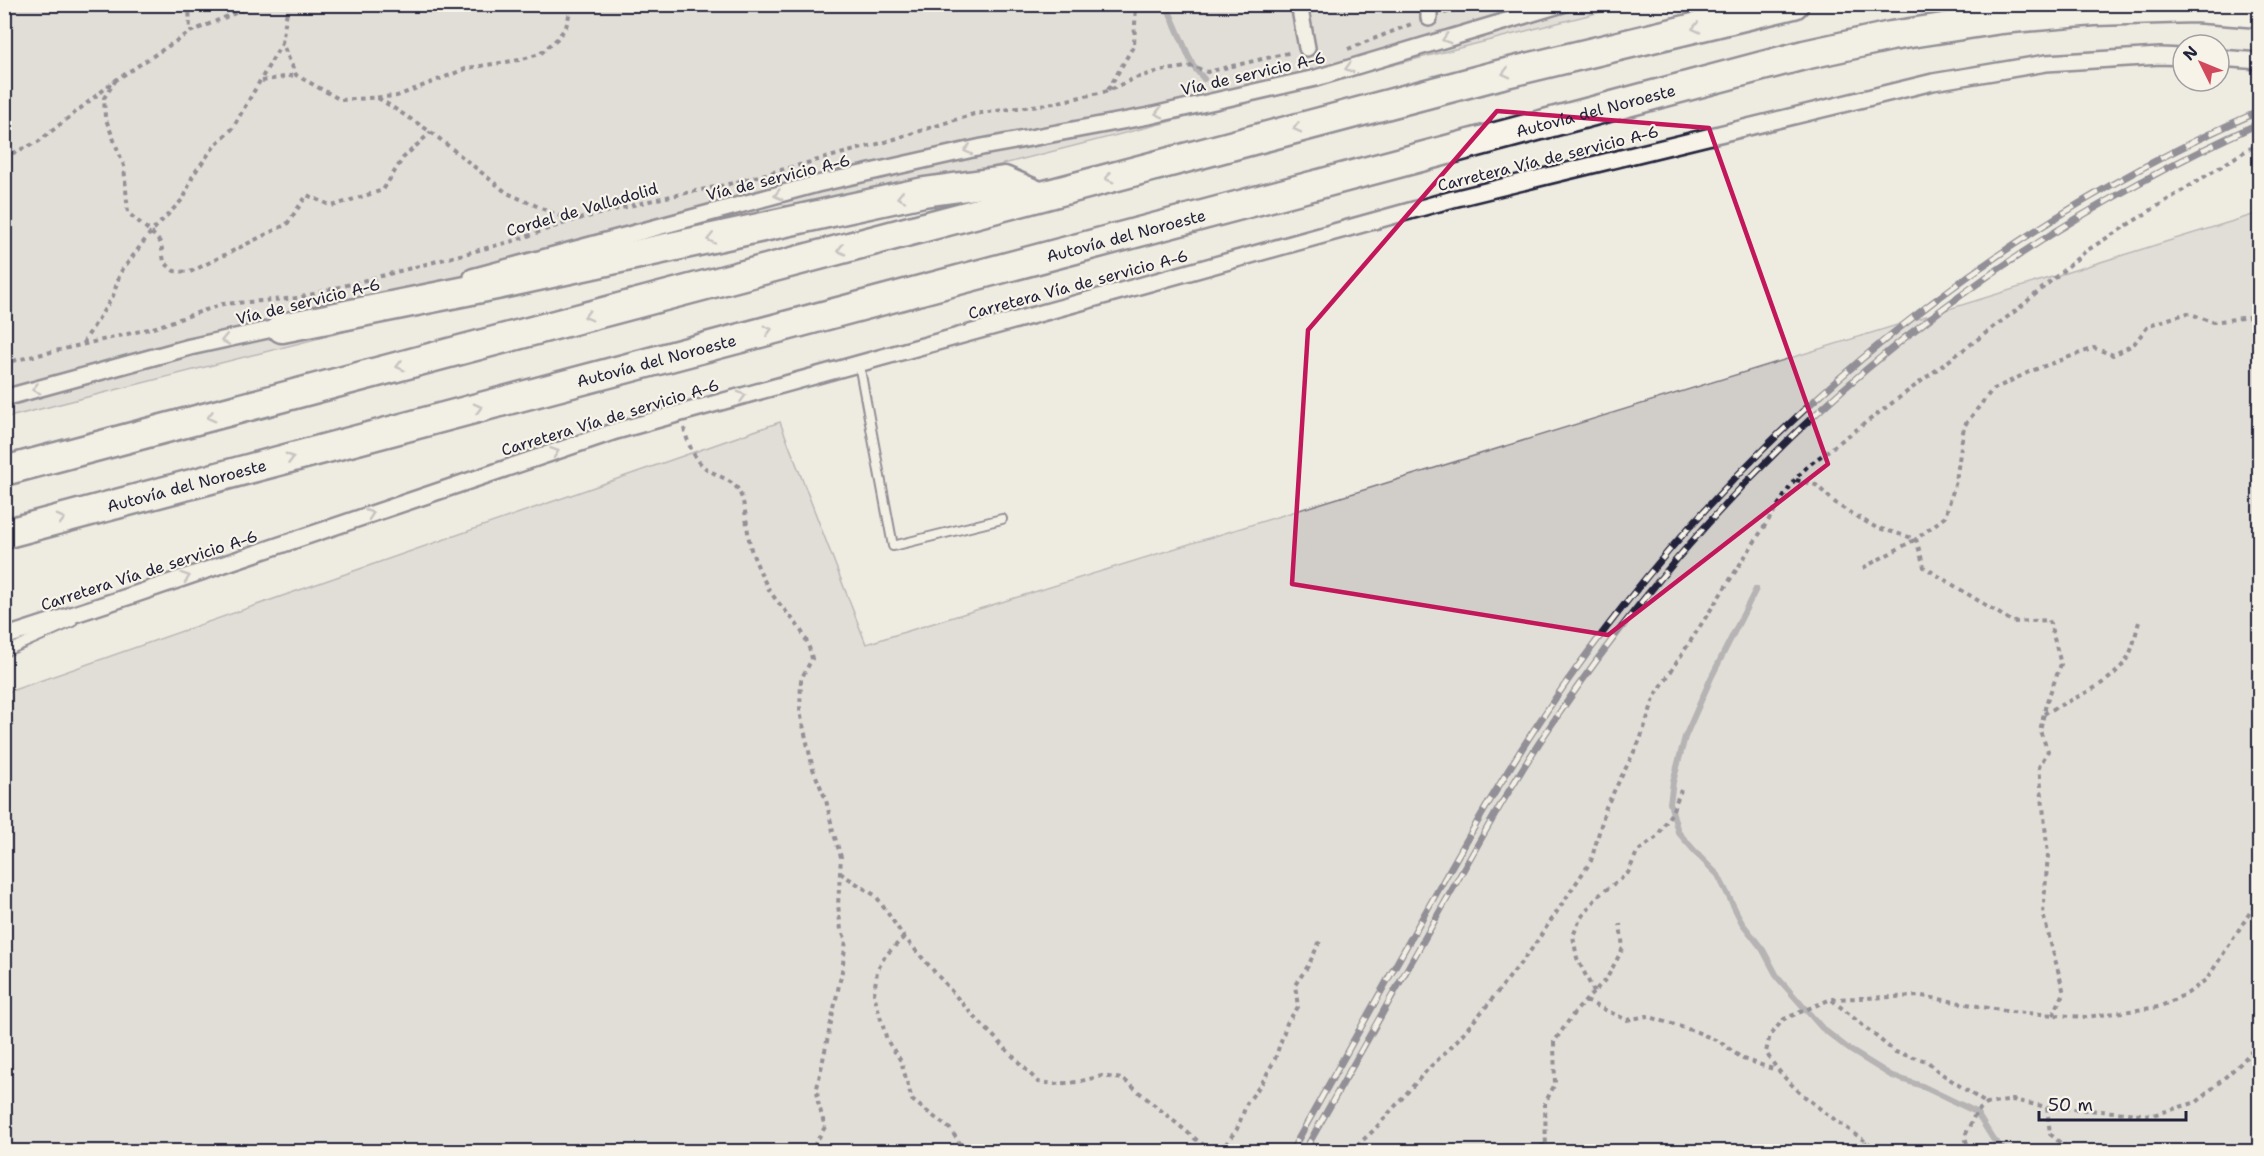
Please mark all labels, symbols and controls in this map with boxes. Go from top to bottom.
one-way arrow [1691,20,1701,33]
one-way arrow [1442,32,1452,44]
north arrow [2171,33,2231,93]
text: N [2178,41,2202,65]
street label: Vía de servicio A-6 [1179,47,1328,100]
one-way arrow [1344,61,1355,73]
one-way arrow [1502,65,1512,78]
street label: Autovía del Noroeste [1514,80,1678,142]
one-way arrow [1155,106,1165,119]
one-way arrow [1293,121,1303,133]
street label: Carretera Vía de servicio A-6 [1435,121,1661,196]
one-way arrow [963,143,973,156]
street label: Vía de servicio A-6 [704,149,852,206]
one-way arrow [1104,171,1115,183]
street label: Cordel de Valladolid [504,178,661,241]
one-way arrow [773,187,783,200]
one-way arrow [896,190,906,203]
street label: Autovía del Noroeste [1044,205,1208,267]
one-way arrow [706,232,716,245]
one-way arrow [836,243,846,256]
street label: Carretera Vía de servicio A-6 [966,245,1190,324]
street label: Vía de servicio A-6 [234,273,382,330]
one-way arrow [583,309,593,322]
one-way arrow [763,325,773,338]
street label: Autovía del Noroeste [574,330,738,392]
one-way arrow [220,332,230,345]
one-way arrow [395,359,405,372]
street label: Carretera Vía de servicio A-6 [499,374,722,461]
one-way arrow [31,382,42,394]
one-way arrow [736,391,747,403]
one-way arrow [473,402,483,415]
one-way arrow [206,409,216,422]
one-way arrow [549,446,560,459]
one-way arrow [285,452,295,465]
street label: Autovía del Noroeste [105,455,269,517]
one-way arrow [364,509,375,522]
one-way arrow [55,514,66,526]
street label: Carretera Vía de servicio A-6 [38,525,260,616]
one-way arrow [180,572,191,585]
scale bar [2039,1084,2186,1122]
text: 50 m [2048,1093,2093,1117]

